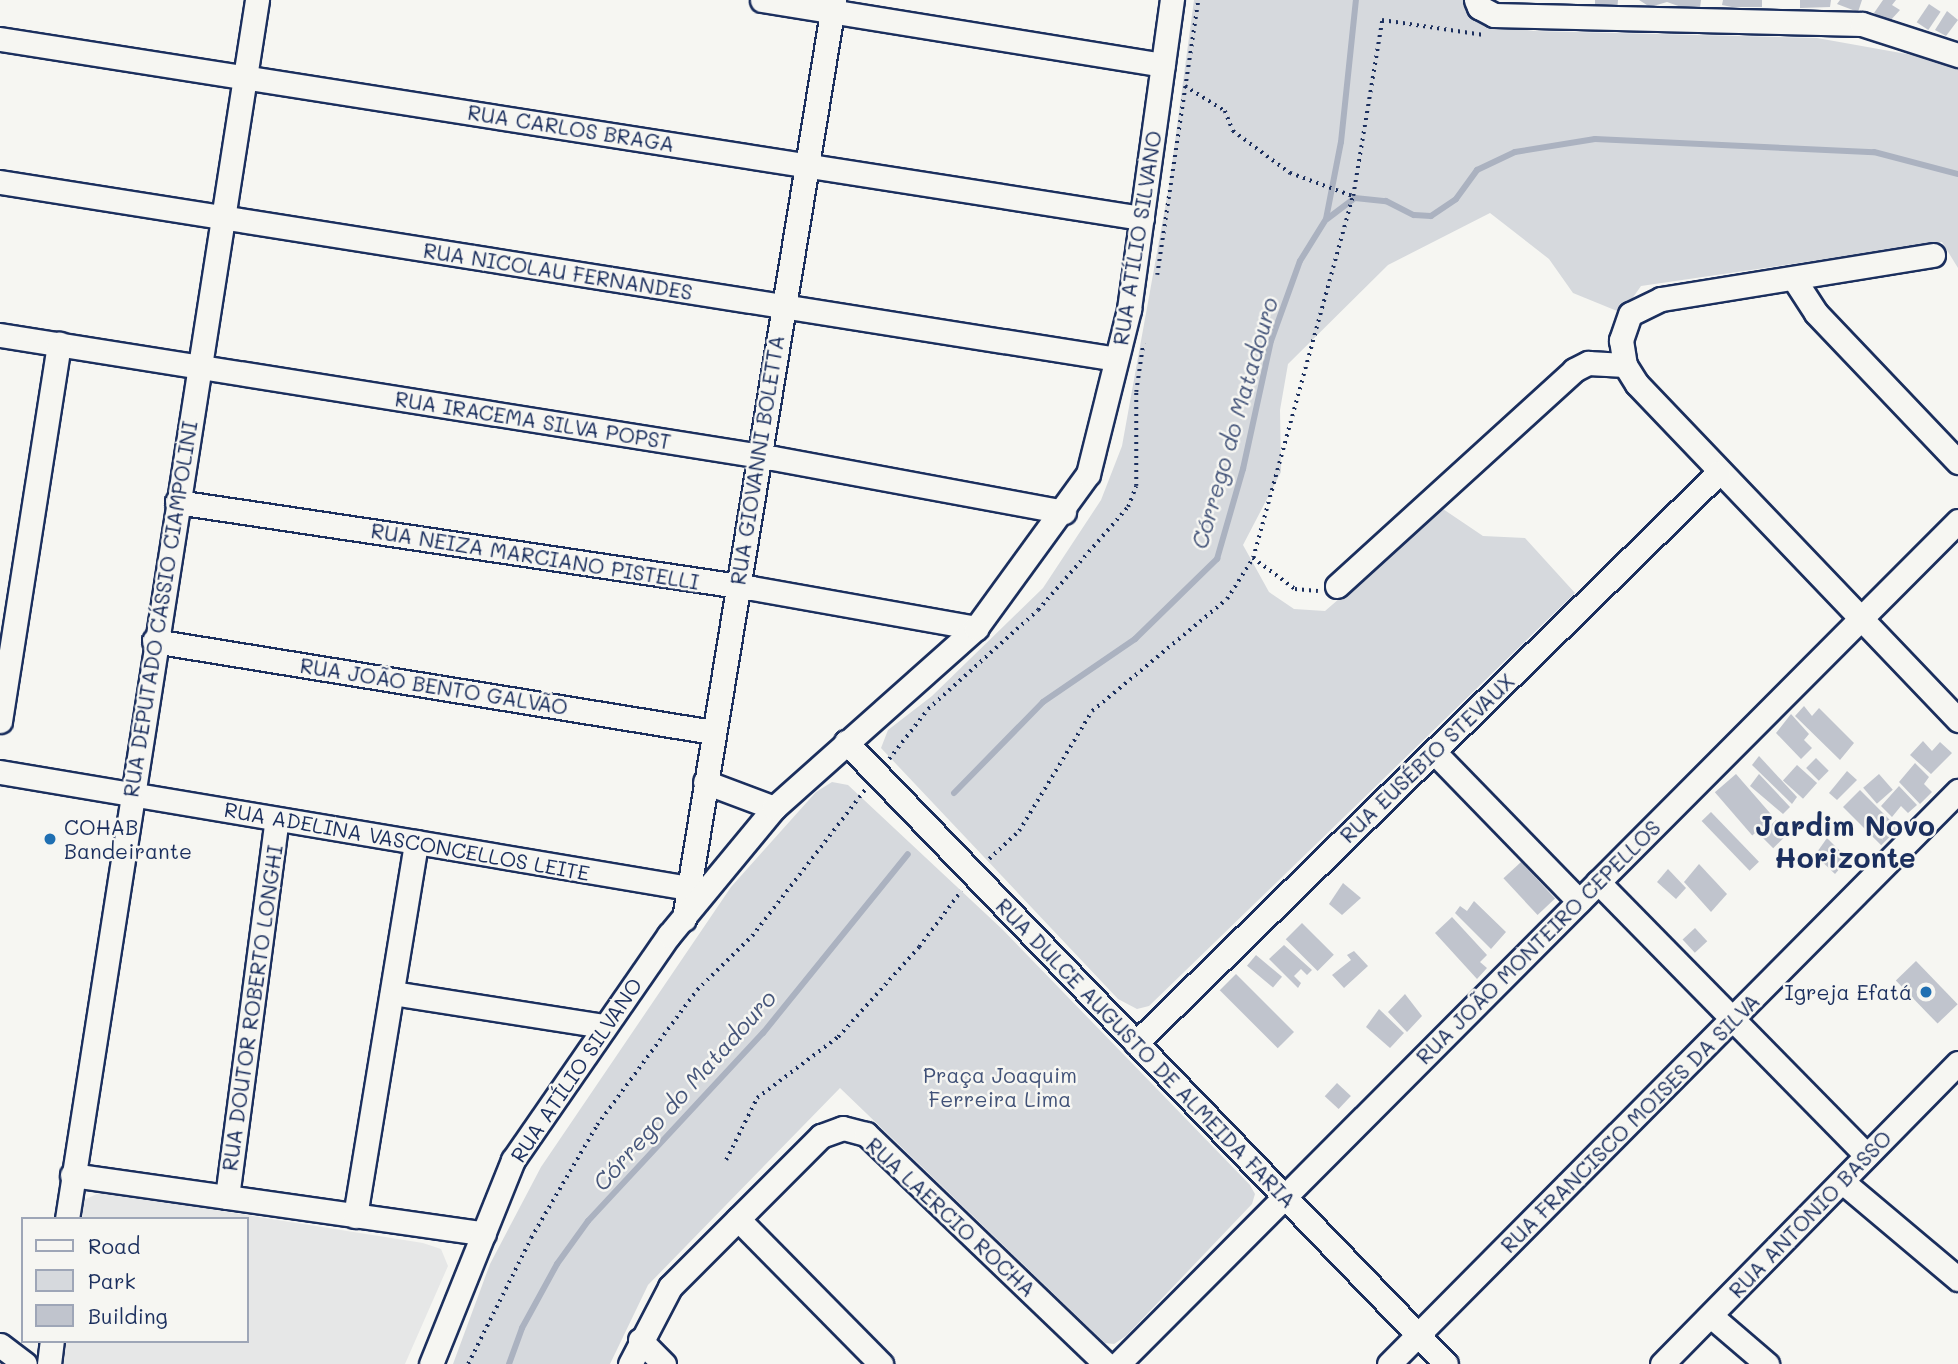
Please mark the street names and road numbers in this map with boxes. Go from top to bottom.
street label: RUA CARLOS BRAGA [466,99,676,157]
street label: RUA ATÍLIO SILVANO [1108,129,1166,347]
street label: RUA NICOLAU FERNANDES [422,237,694,305]
street label: RUA GIOVANNI BOLETTA [725,333,789,587]
street label: RUA IRACEMA SILVA POPST [393,386,673,454]
street label: RUA DEPUTADO CÁSSIO CIAMPOLINI [118,419,202,799]
street label: RUA NEIZA MARCIANO PISTELLI [369,518,701,594]
street label: RUA JOÃO BENTO GALVÃO [298,652,570,720]
street label: RUA EUSÉBIO STEVAUX [1335,668,1519,848]
street label: RUA ADELINA VASCONCELLOS LEITE [222,796,592,886]
street label: RUA JOÃO MONTEIRO CEPELLOS [1411,815,1665,1069]
street label: RUA DOUTOR ROBERTO LONGHI [217,843,287,1173]
street label: RUA DULCE AUGUSTO DE ALMEIDA FARIA [991,893,1301,1213]
street label: RUA ATÍLIO SILVANO [505,973,647,1167]
street label: RUA FRANCISCO MOISES DA SILVA [1495,988,1765,1258]
street label: RUA ANTONIO BASSO [1723,1125,1897,1303]
street label: RUA LAERCIO ROCHA [861,1132,1041,1302]

